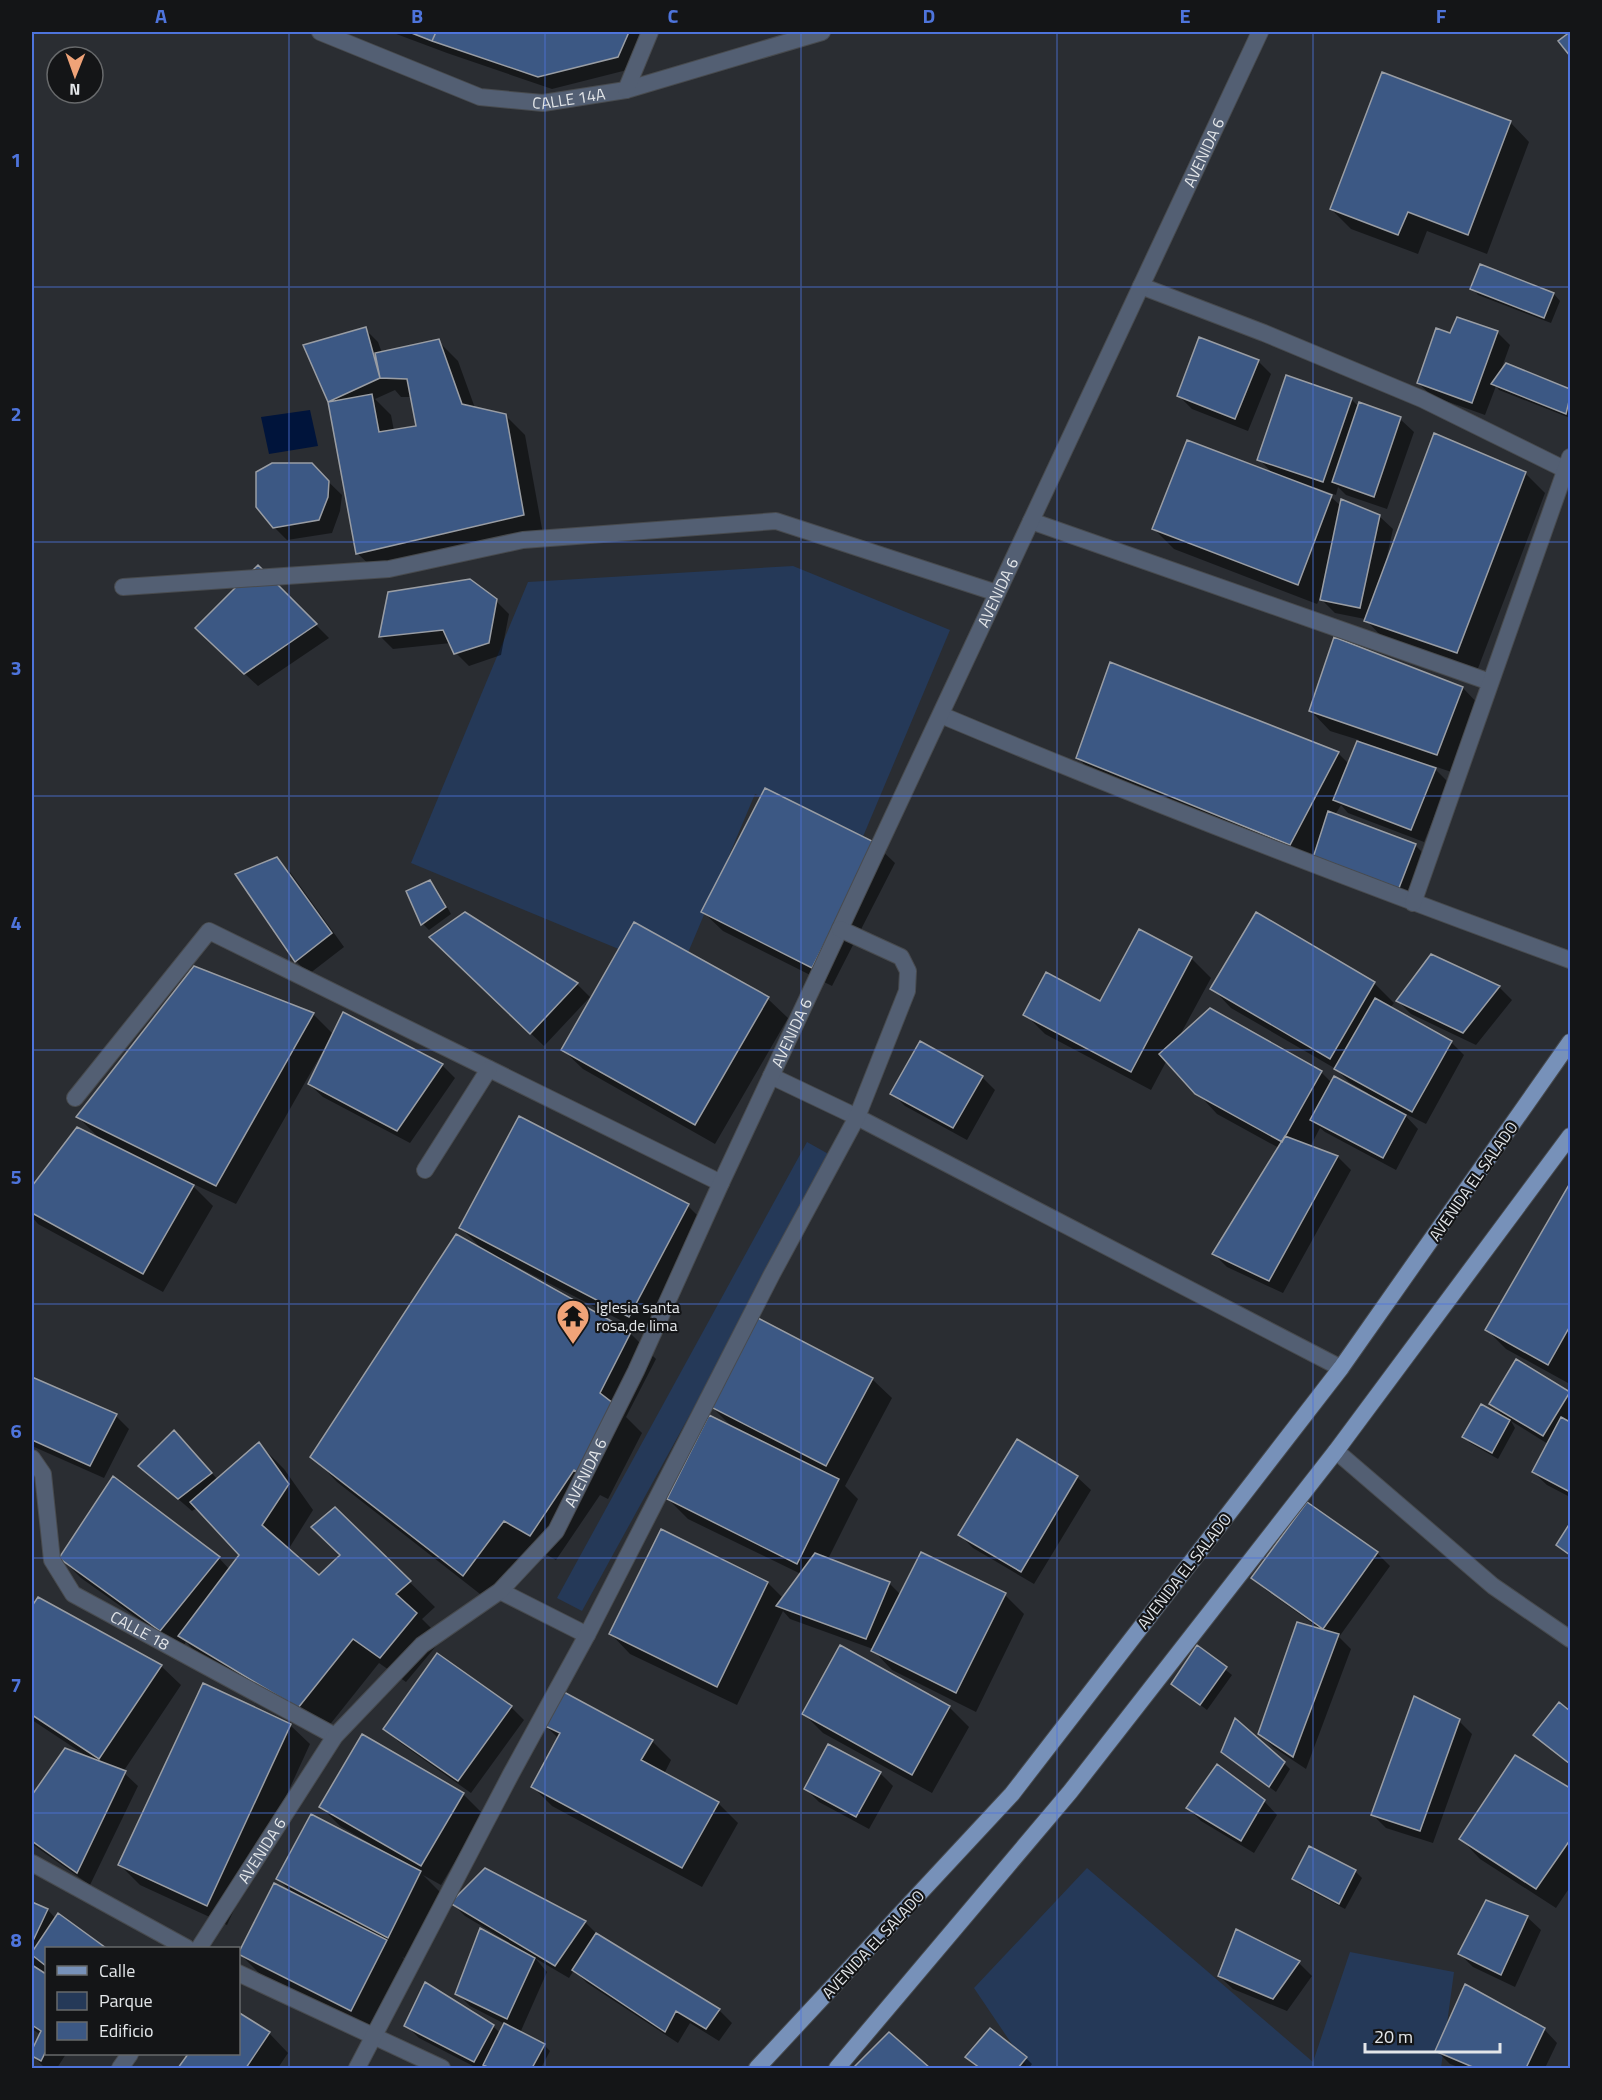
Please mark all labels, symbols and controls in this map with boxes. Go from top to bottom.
text: A [155,0,167,31]
text: B [411,0,423,31]
text: C [668,0,679,31]
text: D [923,0,935,31]
text: E [1179,0,1191,31]
text: F [1436,0,1447,31]
north arrow [45,45,105,105]
text: N [69,78,80,102]
street label: CALLE 14A [531,81,607,115]
street label: AVENIDA 6 [1177,114,1230,191]
text: 1 [10,144,22,175]
text: 2 [10,398,22,429]
street label: AVENIDA 6 [971,554,1024,631]
text: 3 [10,652,22,683]
text: 4 [10,907,22,938]
street label: AVENIDA 6 [765,994,818,1071]
street label: AVENIDA EL SALADO [1423,1116,1523,1246]
text: 5 [10,1161,22,1192]
place label: Iglesia santa rosa,de lima [596,1295,680,1337]
temple icon: Iglesia santa rosa,de lima [555,1298,591,1345]
text: 6 [10,1415,22,1446]
street label: AVENIDA 6 [558,1434,613,1511]
street label: AVENIDA EL SALADO [1131,1508,1237,1634]
street label: CALLE 18 [106,1605,174,1656]
text: 7 [10,1669,22,1700]
street label: AVENIDA 6 [232,1813,292,1888]
street label: AVENIDA EL SALADO [816,1884,930,2004]
text: 8 [10,1924,22,1955]
legend [45,1947,240,2055]
text: Calle [99,1957,135,1984]
text: Parque [99,1987,153,2014]
scale bar [1365,2016,1500,2054]
text: Edificio [99,2017,153,2044]
text: 20 m [1374,2023,1413,2050]

